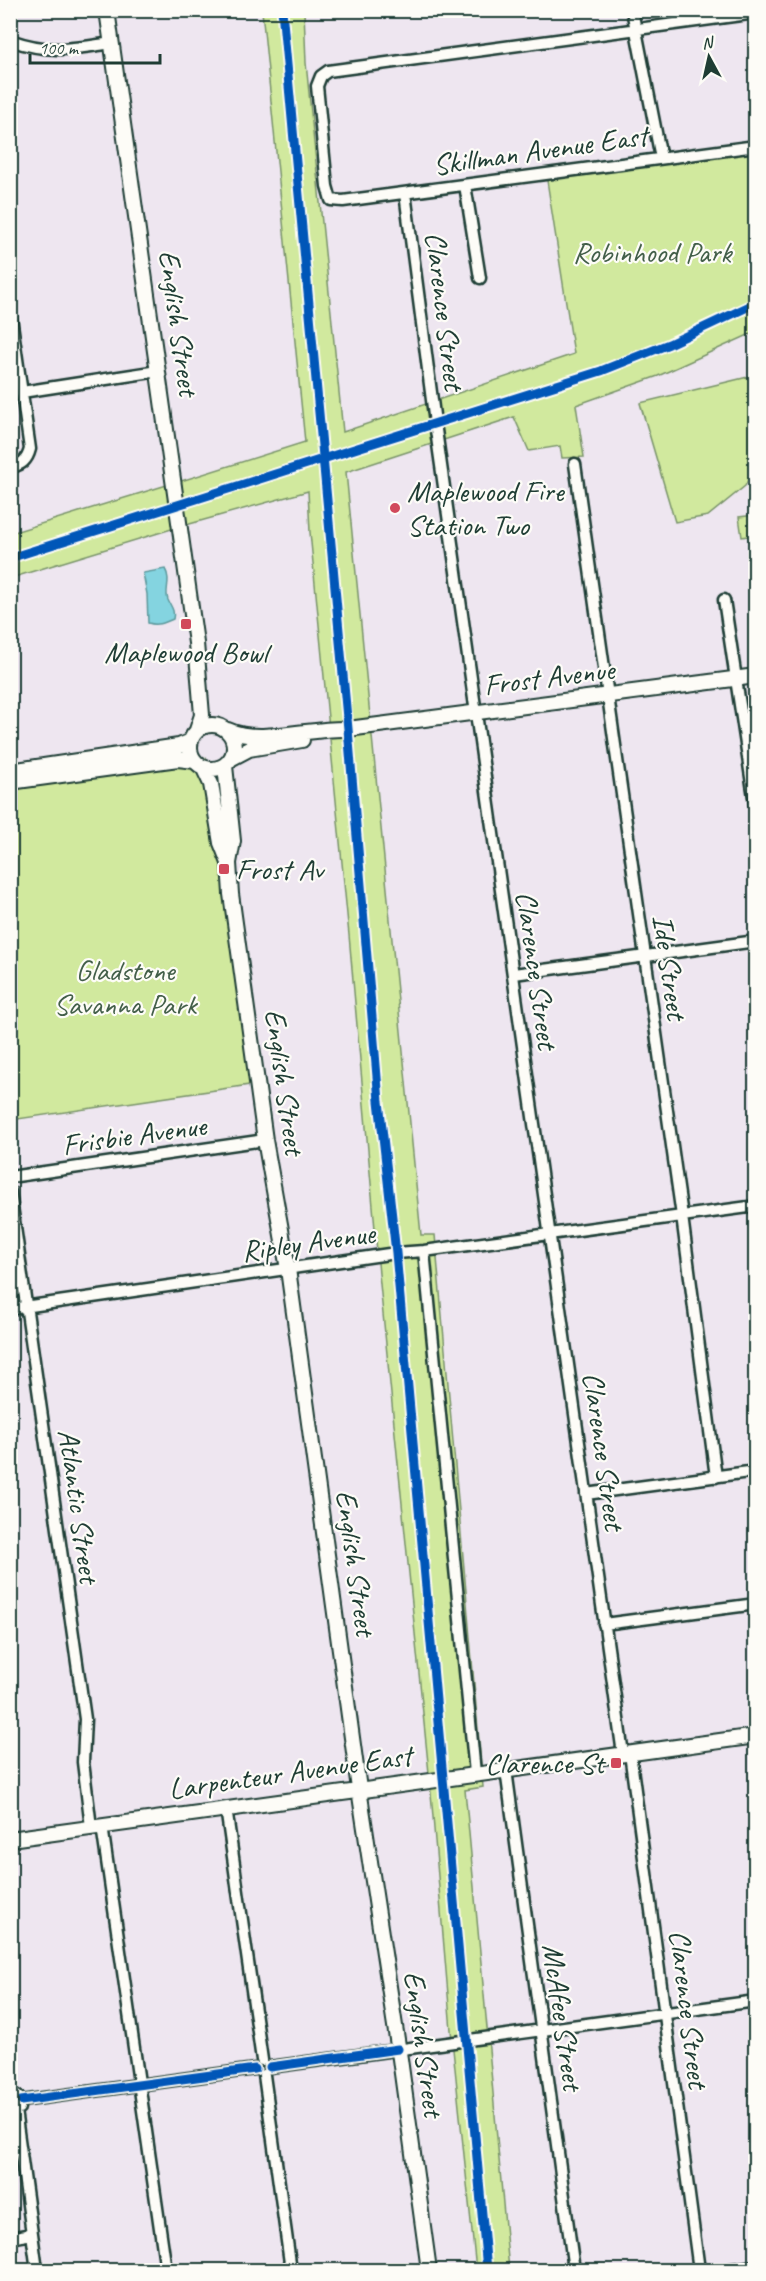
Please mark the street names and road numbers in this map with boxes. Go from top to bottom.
street label: Skillman Avenue East [430,116,654,184]
street label: Clarence Street [416,230,474,395]
street label: English Street [150,248,208,401]
street label: Frost Avenue [482,650,619,704]
street label: Clarence Street [507,889,567,1054]
street label: Ide Street [644,912,697,1025]
street label: English Street [256,1007,314,1160]
street label: Frisbie Avenue [60,1106,211,1164]
street label: Ripley Avenue [239,1214,379,1270]
street label: Clarence Street [574,1370,634,1535]
street label: Atlantic Street [49,1427,109,1588]
street label: English Street [327,1488,385,1641]
street label: Larpenteur Avenue East [166,1736,418,1808]
street label: Clarence Street [660,1928,718,2093]
street label: McAfee Street [534,1941,593,2096]
street label: English Street [395,1969,453,2122]

